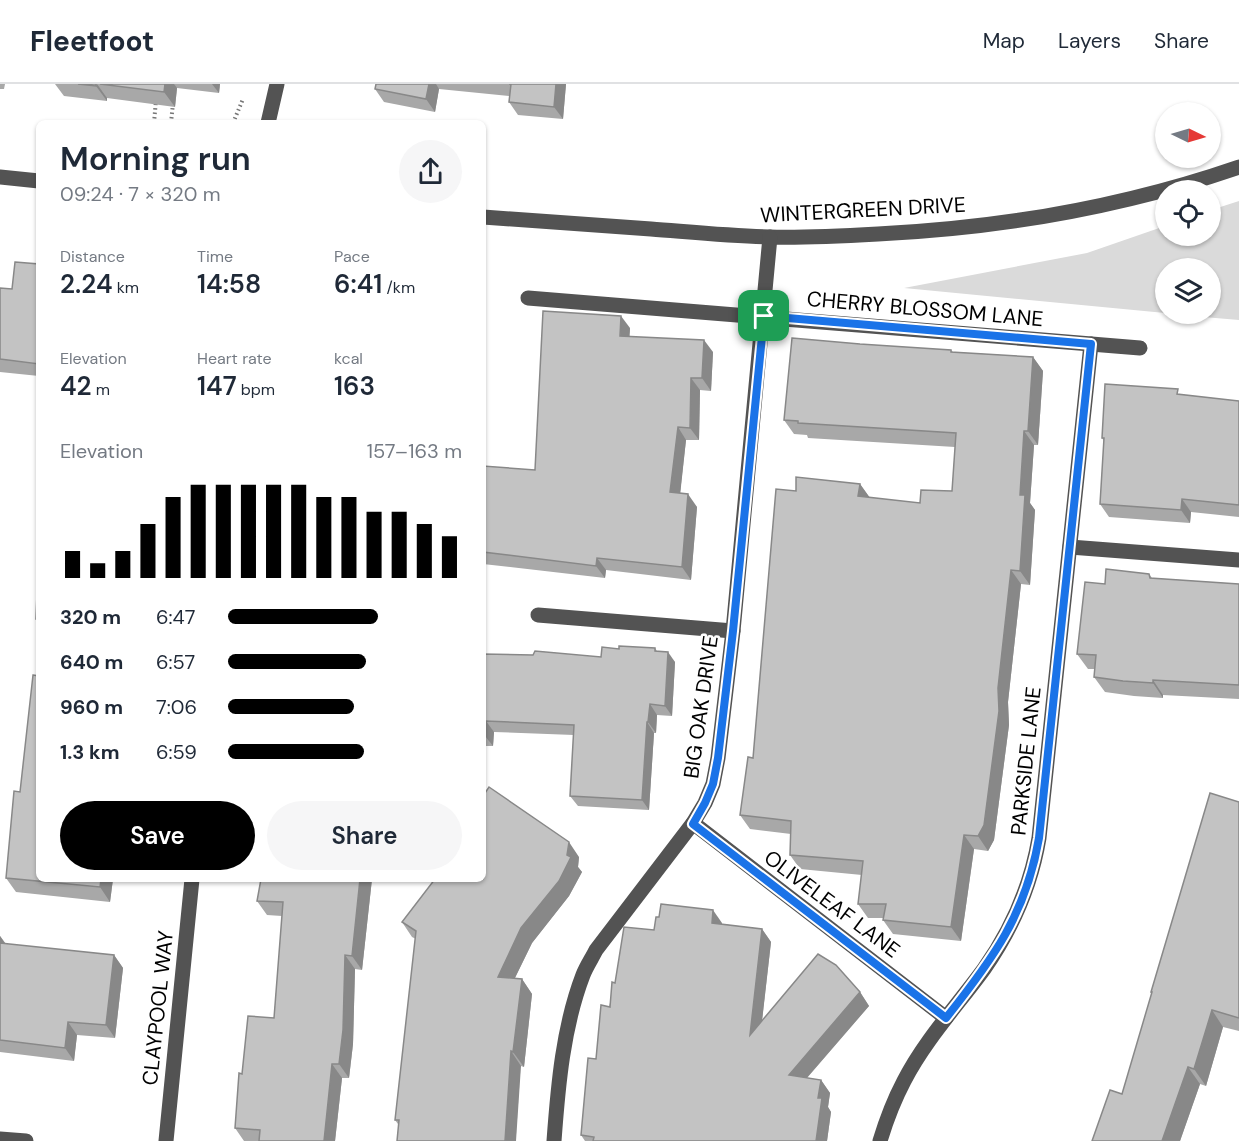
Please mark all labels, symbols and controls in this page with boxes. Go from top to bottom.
text: Fleetfoot [30,23,154,60]
text: Map [983,27,1025,55]
text: Layers [1058,27,1121,55]
text: Share [1154,27,1209,55]
north arrow [1155,102,1221,168]
map controls [1155,102,1221,324]
text: Morning run [60,137,251,180]
button: share [399,140,462,203]
button: locate [1155,180,1221,246]
text: 09:24 · 7 × 320 m [60,181,220,207]
street label: WINTERGREEN DRIVE [759,191,967,229]
text: Distance [60,246,125,267]
text: Time [197,246,233,267]
text: Pace [334,246,370,267]
button: layers [1155,258,1221,324]
text: 2.24 [60,267,112,301]
text: 14:58 [197,267,261,301]
text: 6:41 [334,267,382,301]
text: km [112,277,139,298]
text: /km [382,277,415,298]
street label: CHERRY BLOSSOM LANE [806,285,1044,333]
pin [738,290,789,341]
icon: arrive [747,299,780,332]
text: Elevation [60,348,127,369]
text: Heart rate [197,348,272,369]
text: kcal [334,348,363,369]
text: 42 [60,369,92,403]
text: 147 [197,369,237,403]
text: 163 [334,369,375,403]
text: m [92,379,110,400]
text: bpm [237,379,275,400]
text: Elevation [60,438,143,464]
text: 157–163 m [367,438,462,464]
text: 320 m [60,604,121,630]
text: 6:47 [156,604,195,630]
street label: BIG OAK DRIVE [677,634,725,780]
text: 640 m [60,649,123,675]
text: 6:57 [156,649,195,675]
street label: PARKSIDE LANE [1004,685,1048,837]
text: 960 m [60,694,123,720]
text: 7:06 [156,694,197,720]
text: 1.3 km [60,739,119,765]
text: 6:59 [156,739,197,765]
button: Save [60,801,255,870]
button: Share [267,801,462,870]
street label: OLIVELEAF LANE [758,844,906,964]
street label: CLAYPOOL WAY [136,929,180,1087]

